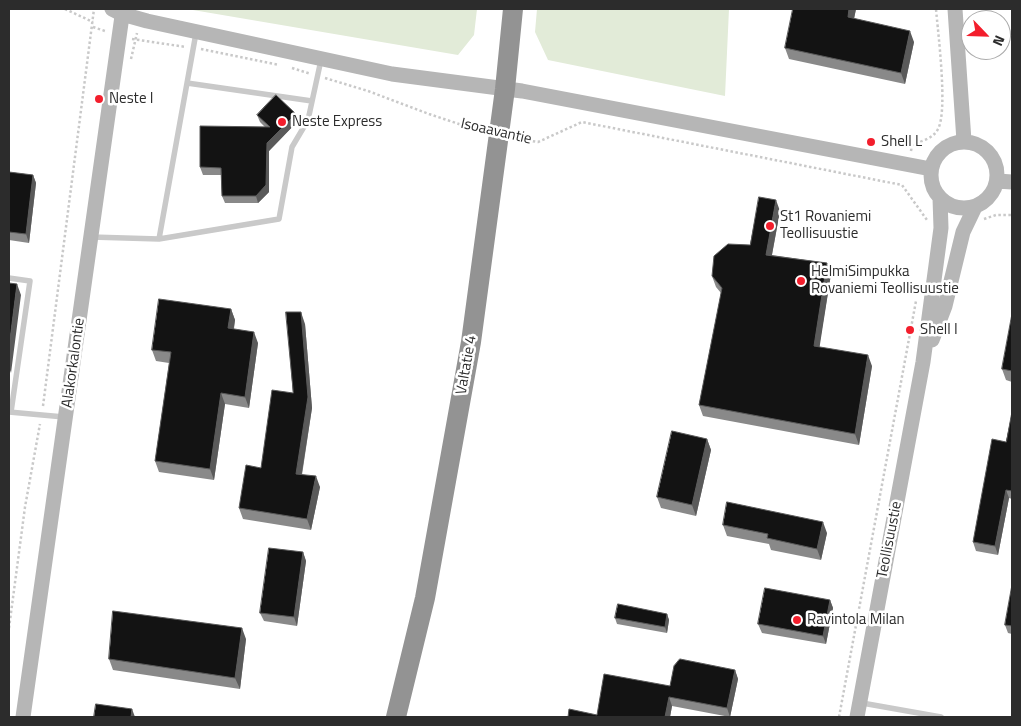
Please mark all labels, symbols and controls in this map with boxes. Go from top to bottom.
north arrow [961,10,1011,60]
text: N [988,32,1011,50]
place label: Neste I [109,90,153,108]
marker: Neste I [93,93,105,105]
place label: Neste Express [292,113,382,131]
street label: Isoaavantie [459,115,533,149]
marker: Neste Express [276,116,288,128]
place label: Shell L [881,133,922,151]
marker: Shell L [865,136,877,148]
place label: St1 Rovaniemi Teollisuustie [780,208,871,243]
marker: St1 Rovaniemi Teollisuustie [764,220,776,232]
place label: HelmiSimpukka Rovaniemi Teollisuustie [811,263,959,298]
marker: HelmiSimpukka Rovaniemi Teollisuustie [795,275,807,287]
street label: Alakorkalontie [59,317,89,409]
place label: Shell I [920,321,958,339]
marker: Shell I [904,324,916,336]
street label: Valtatie 4 [453,334,481,396]
street label: Teollisuustie [874,500,906,580]
place label: Ravintola Milan [807,611,905,629]
marker: Ravintola Milan [791,614,803,626]

